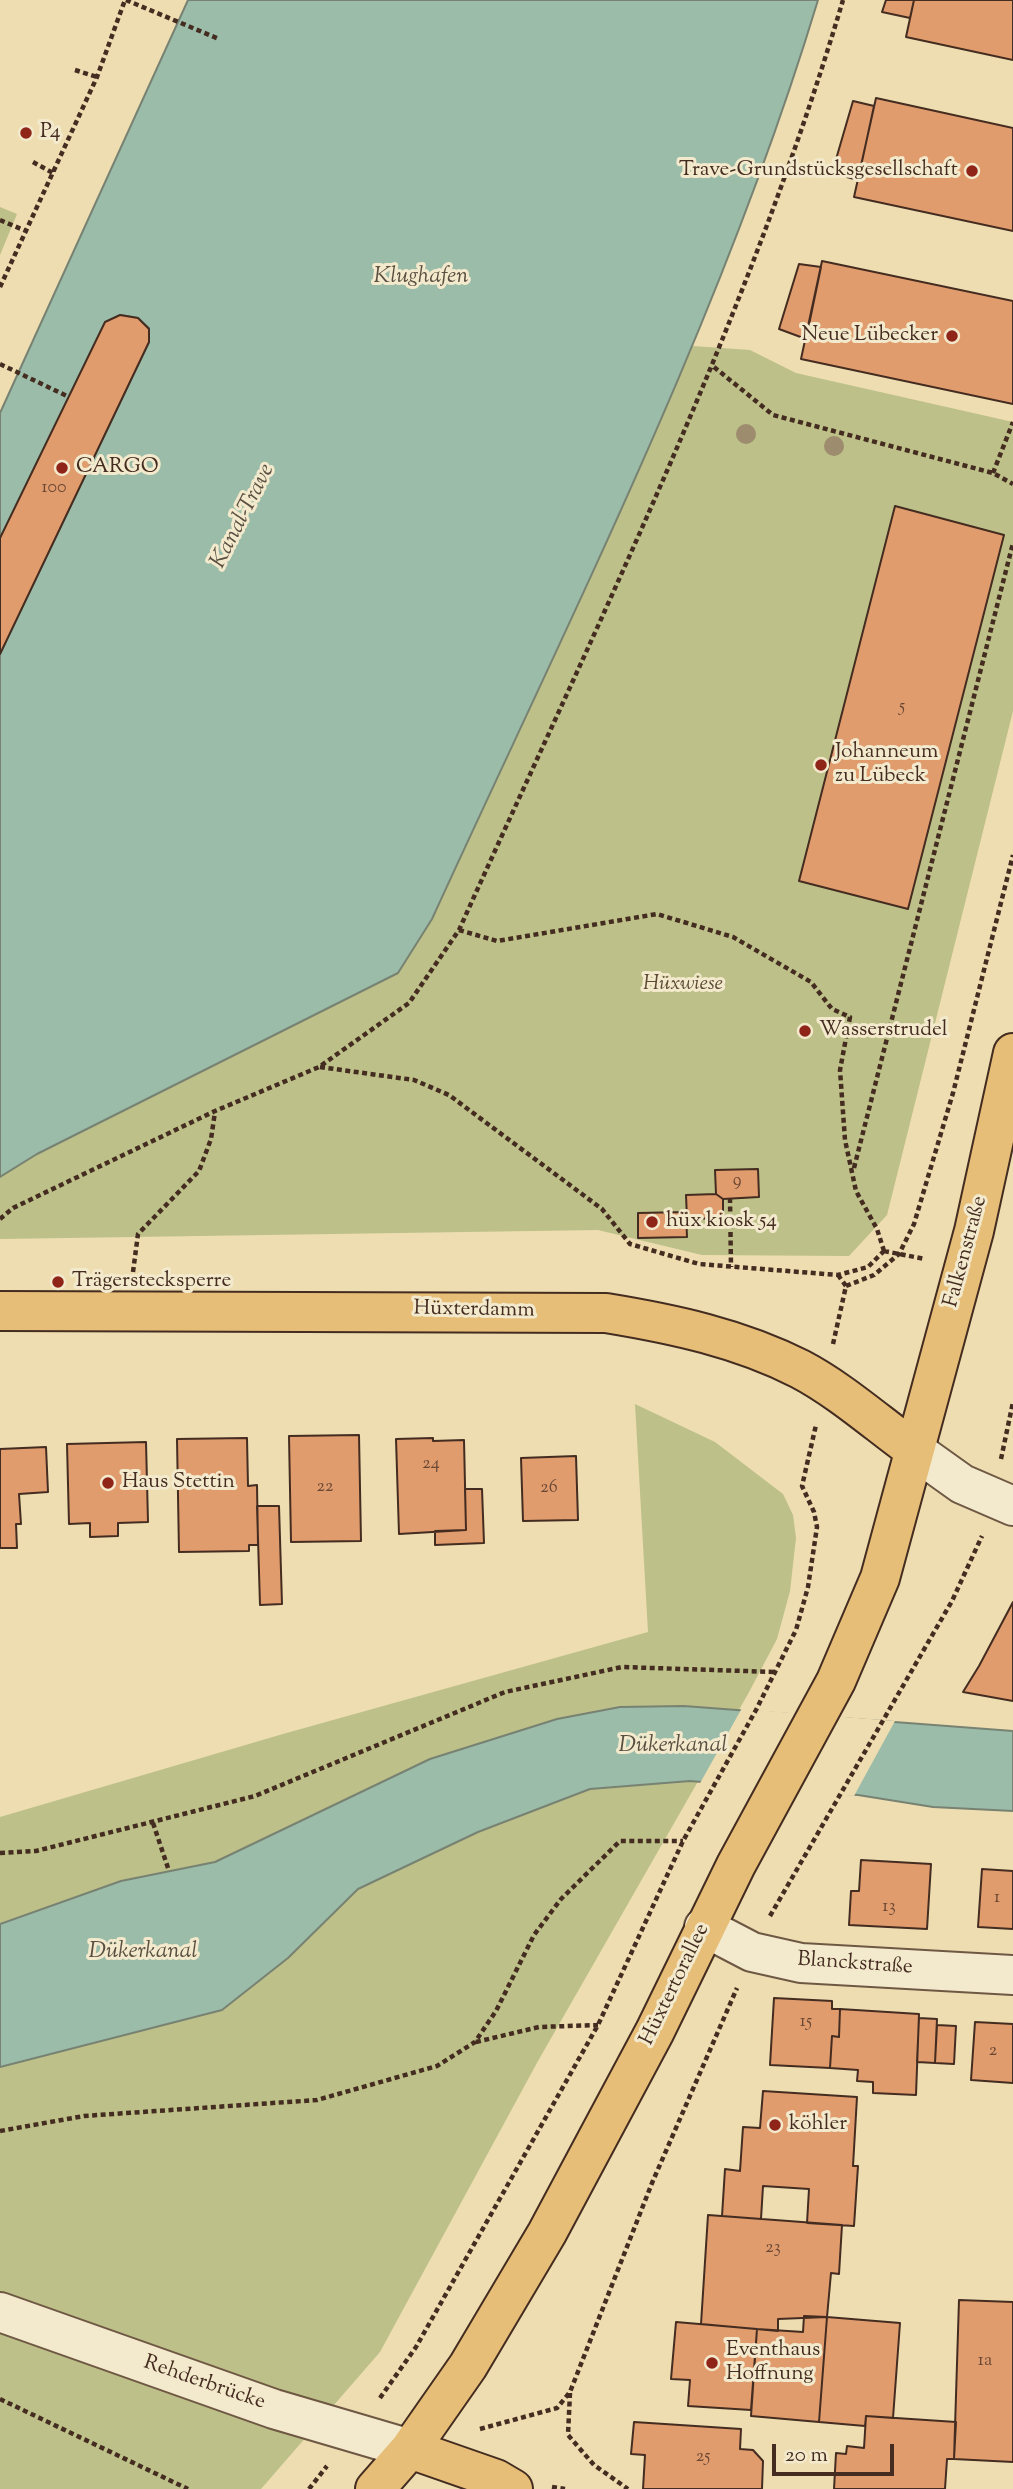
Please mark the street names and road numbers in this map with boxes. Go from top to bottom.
street label: Falkenstraße [940,1194,994,1310]
street label: Hüxterdamm [413,1297,535,1325]
street label: Hüxtertorallee [636,1920,716,2050]
street label: Blanckstraße [796,1948,914,1982]
street label: Rehderbrücke [140,2351,268,2417]

